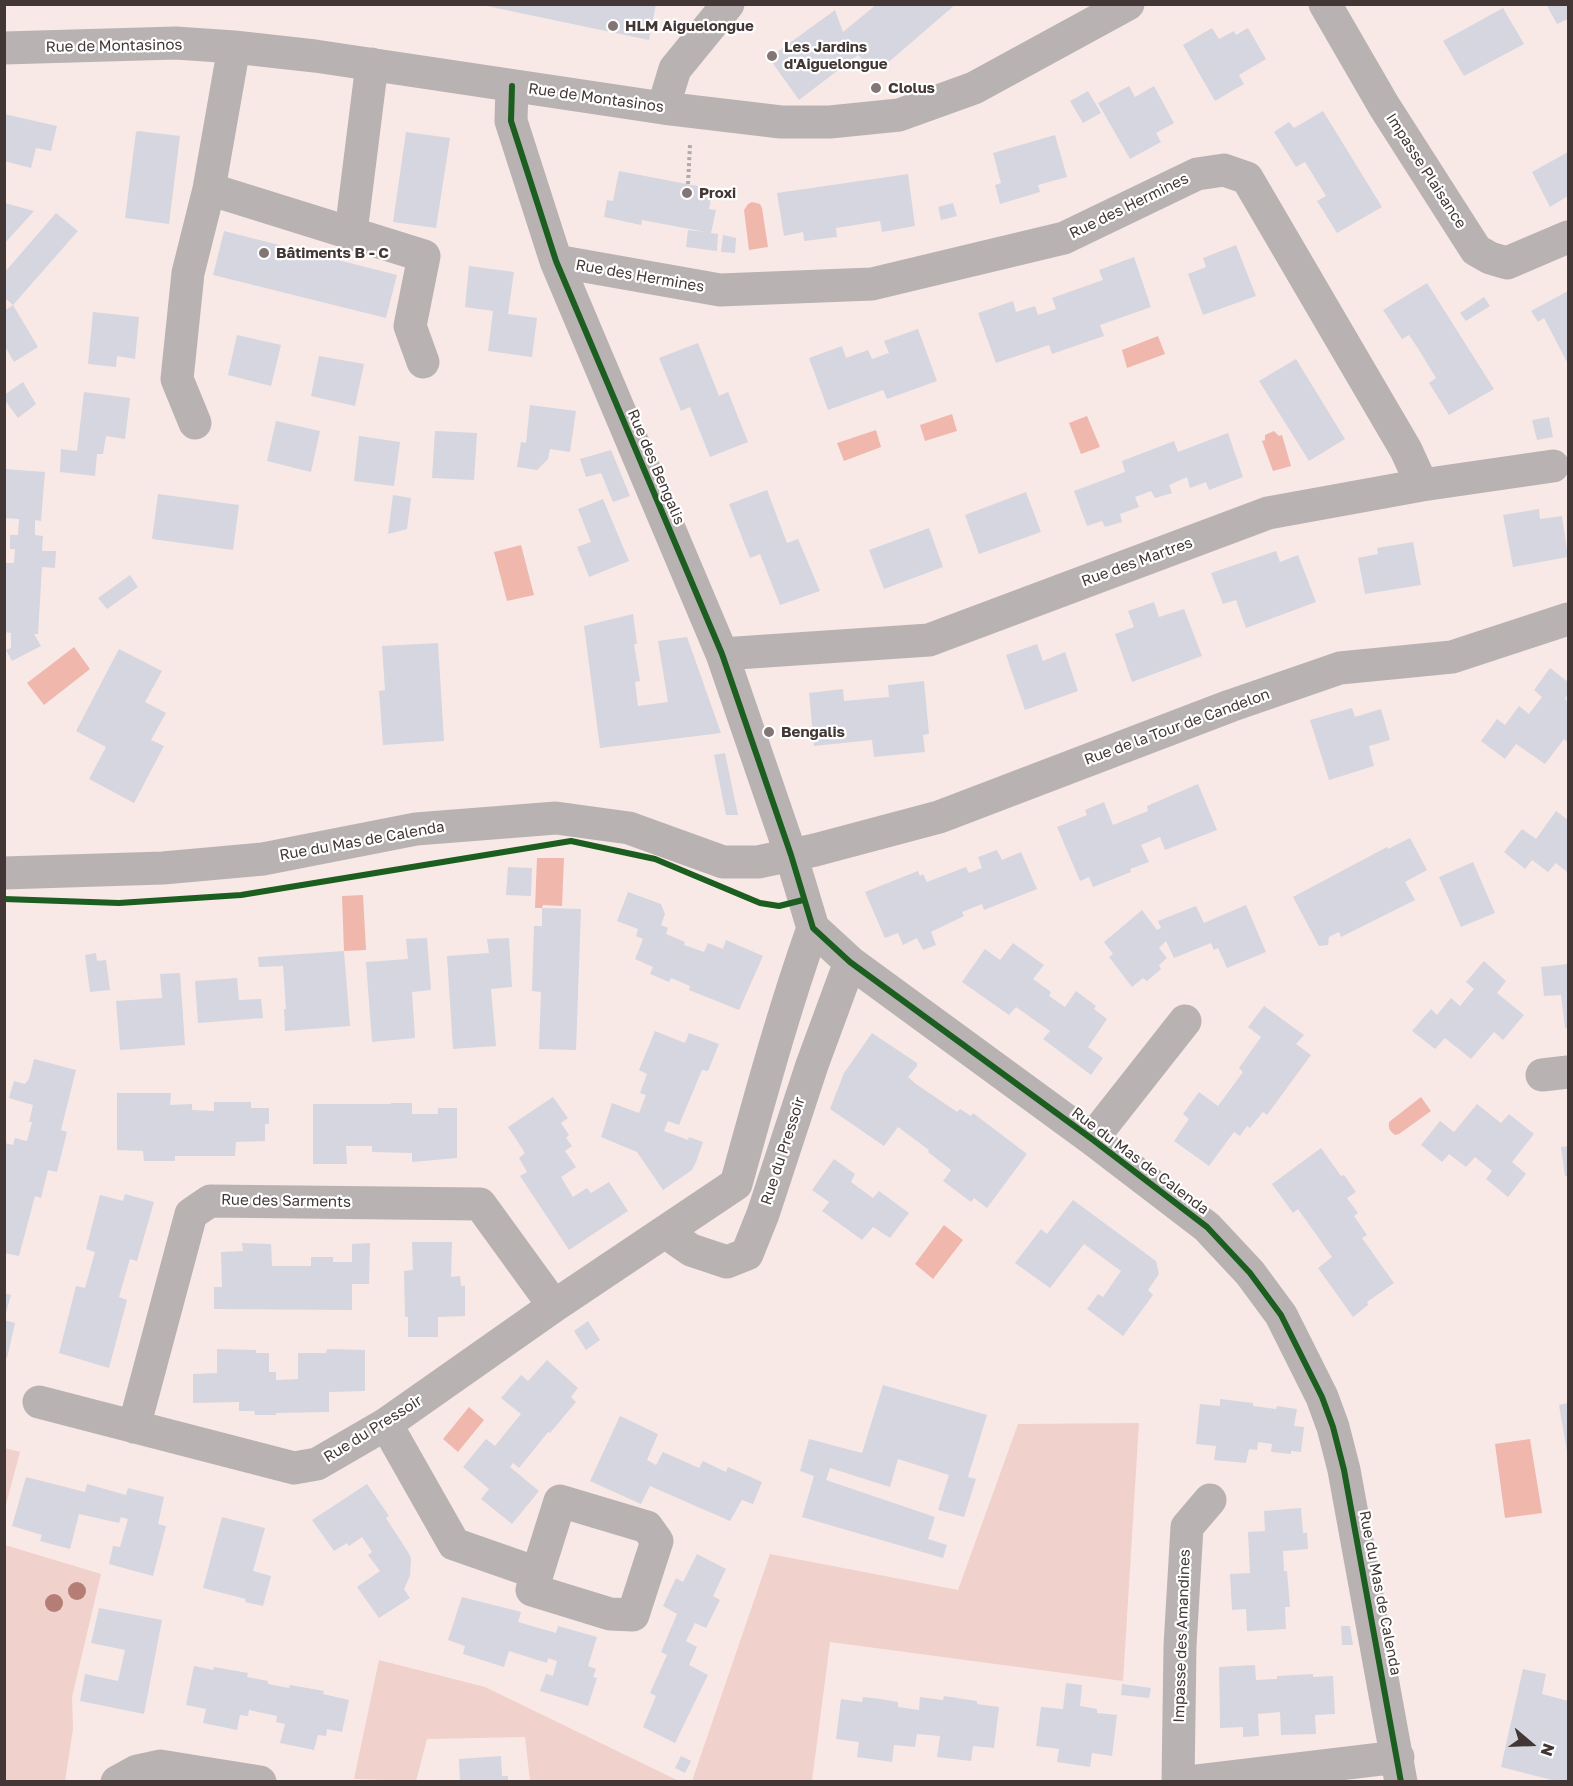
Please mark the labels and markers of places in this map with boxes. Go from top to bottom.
place label: HLM Aiguelongue [625,17,754,35]
marker: HLM Aiguelongue [606,19,620,33]
place label: Les Jardins d'Aiguelongue [784,38,888,73]
marker: Les Jardins d'Aiguelongue [765,49,779,63]
place label: Clolus [888,79,935,97]
marker: Clolus [869,81,883,95]
place label: Proxi [699,184,736,202]
marker: Proxi [680,186,694,200]
place label: Bâtiments B - C [276,244,389,262]
marker: Bâtiments B - C [257,246,271,260]
place label: Bengalis [781,723,845,741]
marker: Bengalis [762,725,776,739]

